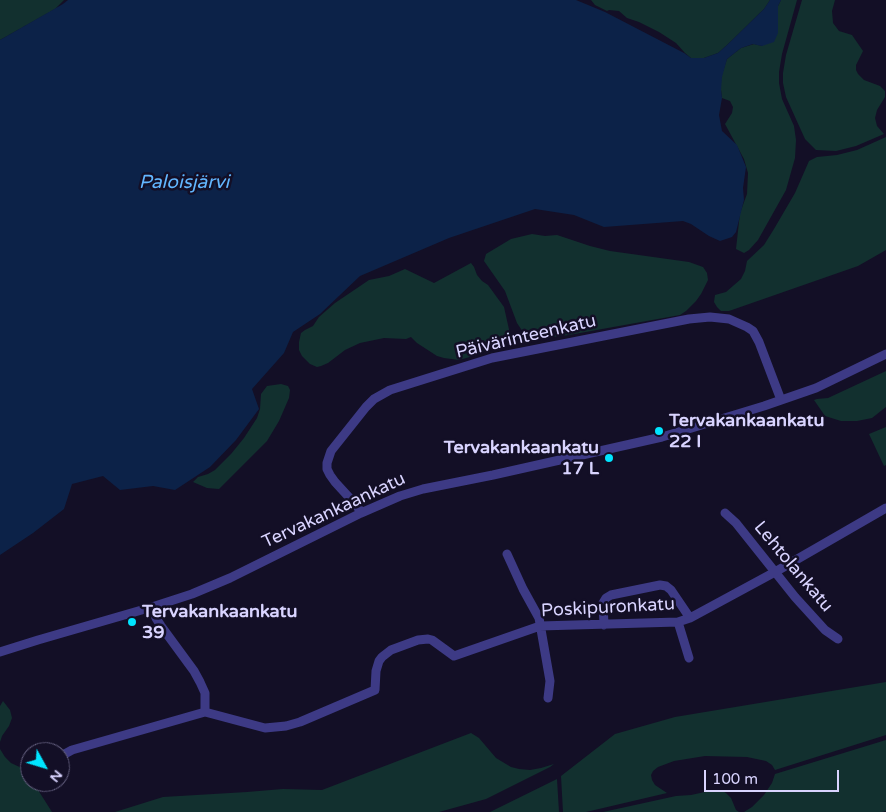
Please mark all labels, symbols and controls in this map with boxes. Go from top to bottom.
water label: Paloisjärvi [139,172,229,194]
street label: Päivärinteenkatu [454,310,598,364]
place label: Tervakankaankatu 22 I [669,410,824,452]
marker: Tervakankaankatu 22 I [653,425,665,437]
place label: Tervakankaankatu 17 L [444,437,599,479]
marker: Tervakankaankatu 17 L [603,452,615,464]
street label: Tervakankaankatu [259,468,409,554]
street label: Lehtolankatu [749,517,837,617]
street label: Poskipuronkatu [541,594,675,622]
place label: Tervakankaankatu 39 [142,601,297,644]
marker: Tervakankaankatu 39 [126,616,138,628]
north arrow [20,742,70,792]
scale bar [706,760,841,792]
text: N [46,766,66,786]
text: 100 m [712,770,758,788]

